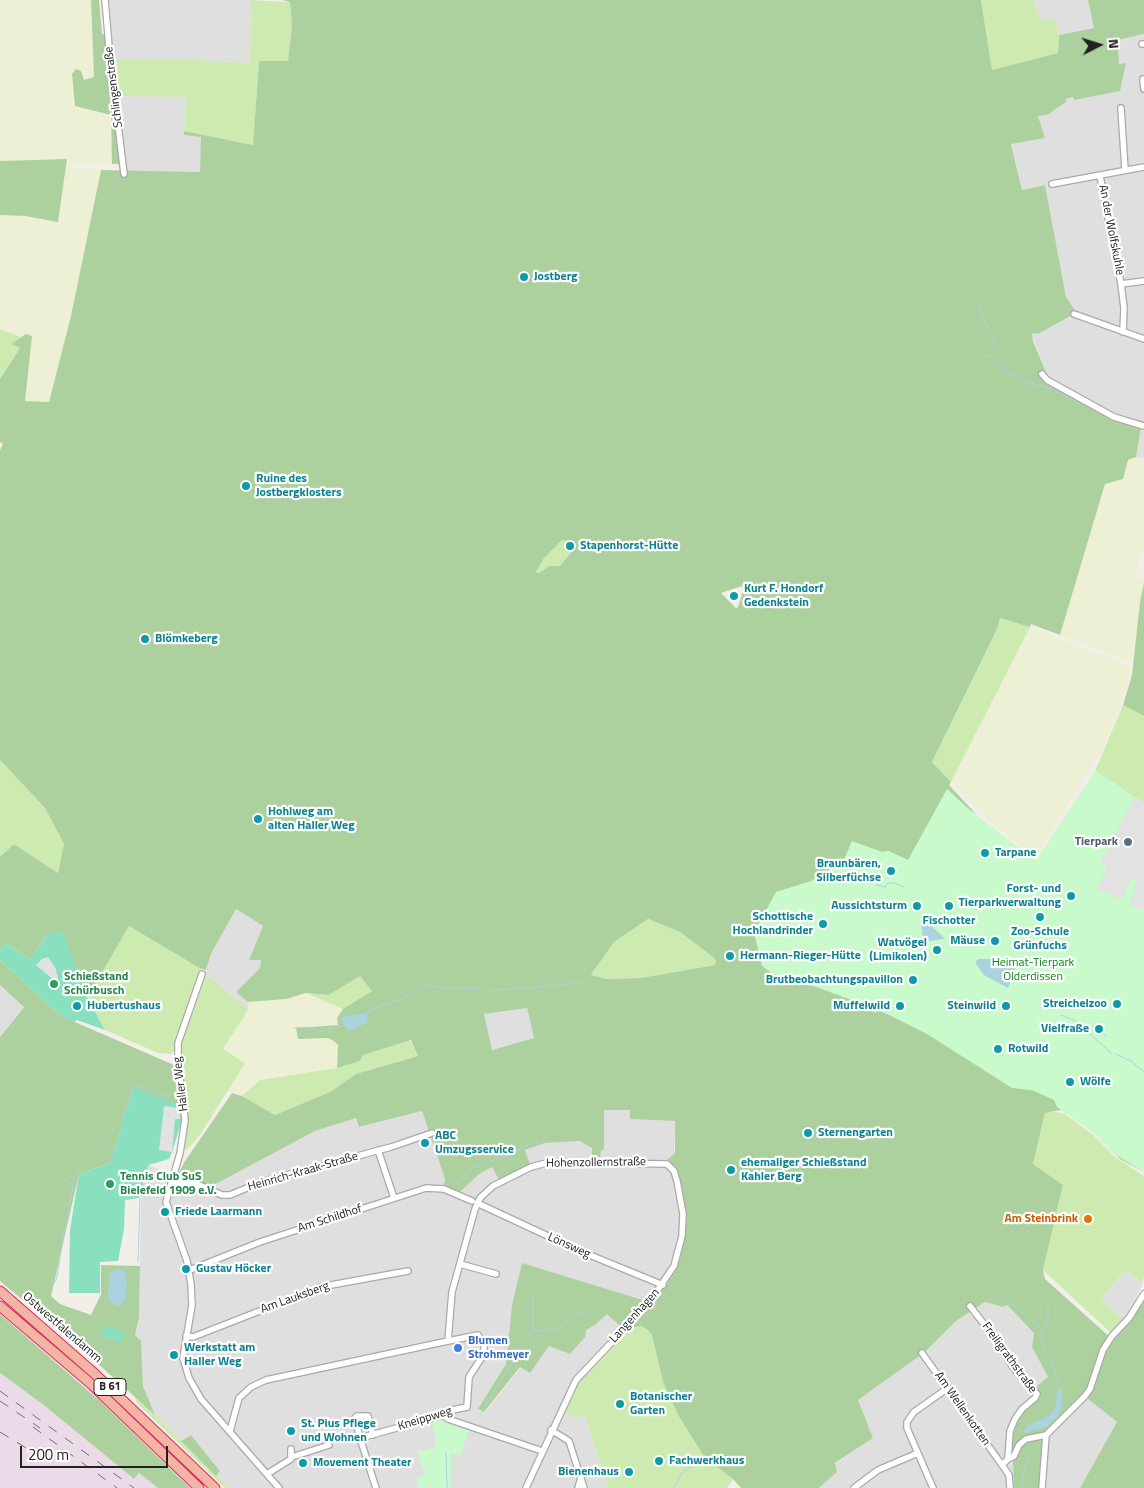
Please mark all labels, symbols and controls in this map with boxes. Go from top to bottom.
north arrow [1074,20,1124,70]
text: N [1104,38,1125,49]
street label: Schlingenstraße [102,46,126,128]
street label: An der Wolfskuhle [1095,184,1127,276]
place label: Jostberg [534,270,577,284]
marker: Jostberg [518,271,530,283]
place label: Ruine des Jostbergklosters [256,472,342,500]
marker: Ruine des Jostbergklosters [240,480,252,492]
place label: Stapenhorst-Hütte [580,539,678,553]
marker: Stapenhorst-Hütte [564,540,576,552]
place label: Kurt F. Hondorf Gedenkstein [744,582,823,610]
marker: Kurt F. Hondorf Gedenkstein [728,590,740,602]
place label: Blömkeberg [155,632,218,646]
marker: Blömkeberg [139,633,151,645]
place label: Hohlweg am alten Haller Weg [268,805,355,833]
marker: Hohlweg am alten Haller Weg [252,813,264,825]
place label: Tierpark [1075,835,1118,849]
marker: Tierpark [1122,836,1134,848]
place label: Tarpane [995,846,1036,860]
marker: Tarpane [979,847,991,859]
place label: Braunbären, Silberfüchse [816,857,881,885]
marker: Braunbären, Silberfüchse [885,865,897,877]
place label: Forst- und Tierparkverwaltung [959,882,1061,910]
marker: Forst- und Tierparkverwaltung [1065,890,1077,902]
place label: Aussichtsturm [831,899,907,913]
marker: Aussichtsturm [911,900,923,912]
marker: Fischotter [943,900,955,912]
place label: Schottische Hochlandrinder [733,910,813,938]
marker: Zoo-Schule Grünfuchs [1034,911,1046,923]
place label: Fischotter [923,914,975,928]
marker: Schottische Hochlandrinder [817,918,829,930]
place label: Zoo-Schule Grünfuchs [1011,925,1069,953]
place label: Mäuse [950,934,985,948]
marker: Mäuse [989,935,1001,947]
place label: Watvögel (Limikolen) [869,936,927,964]
marker: Watvögel (Limikolen) [931,944,943,956]
place label: Hermann-Rieger-Hütte [740,949,861,963]
marker: Hermann-Rieger-Hütte [724,950,736,962]
park label: Heimat-Tierpark Olderdissen [992,956,1074,984]
place label: Schießstand Schürbusch [64,970,128,998]
place label: Brutbeobachtungspavillon [766,973,903,987]
marker: Brutbeobachtungspavillon [907,974,919,986]
marker: Schießstand Schürbusch [48,978,60,990]
place label: Streichelzoo [1043,997,1107,1011]
marker: Streichelzoo [1111,998,1123,1010]
place label: Hubertushaus [87,999,161,1013]
place label: Muffelwild [833,999,890,1013]
place label: Steinwild [947,999,996,1013]
marker: Hubertushaus [71,1000,83,1012]
marker: Muffelwild [894,1000,906,1012]
marker: Steinwild [1000,1000,1012,1012]
place label: Vielfraße [1041,1022,1089,1036]
marker: Vielfraße [1093,1023,1105,1035]
place label: Rotwild [1008,1042,1048,1056]
marker: Rotwild [992,1043,1004,1055]
street label: Haller Weg [170,1056,192,1112]
place label: Wölfe [1080,1075,1111,1089]
marker: Wölfe [1064,1076,1076,1088]
place label: Sternengarten [818,1126,893,1140]
marker: Sternengarten [802,1127,814,1139]
place label: ABC Umzugsservice [435,1129,514,1157]
marker: ABC Umzugsservice [419,1137,431,1149]
street label: Heinrich-Kraak-Straße [246,1149,360,1195]
street label: Hohenzollernstraße [546,1155,646,1171]
place label: ehemaliger Schießstand Kahler Berg [741,1156,866,1184]
marker: ehemaliger Schießstand Kahler Berg [725,1164,737,1176]
place label: Tennis Club SuS Bielefeld 1909 e.V. [120,1170,217,1198]
marker: Tennis Club SuS Bielefeld 1909 e.V. [104,1178,116,1190]
street label: Am Schildhof [296,1202,364,1236]
place label: Friede Laarmann [175,1205,262,1219]
marker: Friede Laarmann [159,1206,171,1218]
place label: Am Steinbrink [1004,1212,1078,1226]
marker: Am Steinbrink [1082,1213,1094,1225]
street label: Lönsweg [545,1230,593,1262]
place label: Gustav Höcker [196,1262,271,1276]
marker: Gustav Höcker [180,1263,192,1275]
street label: Am Lauksberg [259,1279,331,1317]
street label: Langenhagen [607,1286,663,1346]
street label: Ostwestfalendamm [19,1290,105,1366]
street label: Freiligrathstraße [978,1320,1040,1396]
place label: Blumen Strohmeyer [468,1334,529,1362]
place label: Werkstatt am Haller Weg [184,1341,255,1369]
marker: Blumen Strohmeyer [452,1342,464,1354]
marker: Werkstatt am Haller Weg [168,1349,180,1361]
street label: Am Wellenkotten [931,1369,993,1449]
road number: B 61 [94,1378,126,1395]
place label: Botanischer Garten [630,1390,692,1418]
marker: Botanischer Garten [614,1398,626,1410]
street label: Kneippweg [396,1404,454,1434]
place label: St. Pius Pflege und Wohnen [301,1417,376,1445]
marker: St. Pius Pflege und Wohnen [285,1425,297,1437]
scale bar [22,1436,170,1468]
text: 200 m [28,1443,69,1466]
place label: Fachwerkhaus [669,1454,744,1468]
marker: Fachwerkhaus [653,1455,665,1467]
place label: Movement Theater [313,1456,412,1470]
marker: Movement Theater [297,1457,309,1469]
place label: Bienenhaus [558,1465,619,1479]
marker: Bienenhaus [623,1466,635,1478]

